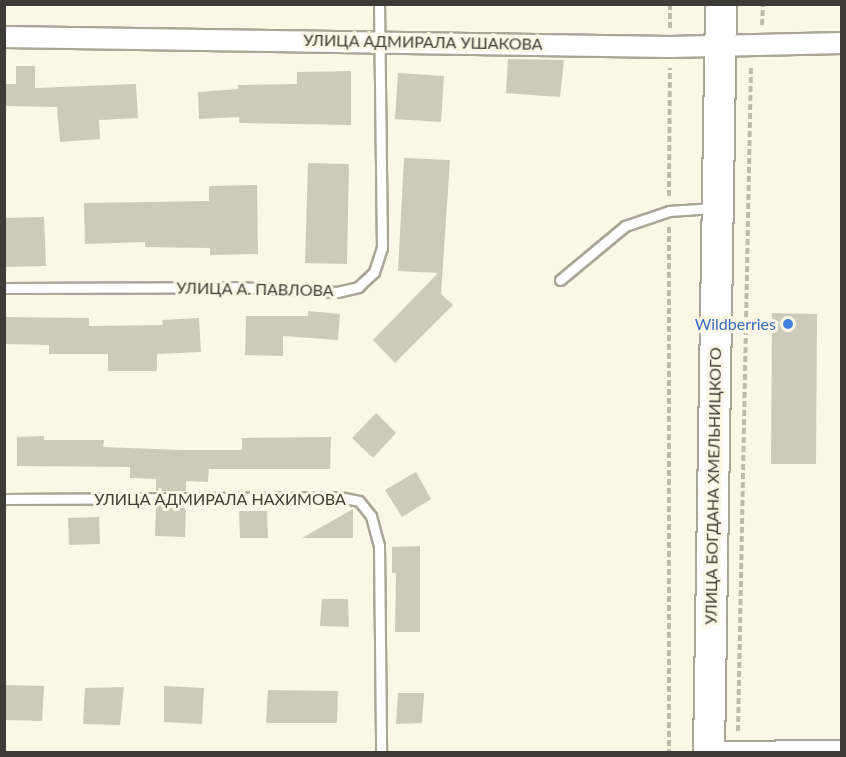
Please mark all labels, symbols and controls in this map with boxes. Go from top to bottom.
street label: УЛИЦА АДМИРАЛА УШАКОВА [303,30,543,54]
street label: УЛИЦА А. ПАВЛОВА [176,278,334,300]
place label: Wildberries [695,314,776,334]
marker: Wildberries [781,317,795,331]
street label: УЛИЦА БОГДАНА ХМЕЛЬНИЦКОГО [701,347,725,625]
street label: УЛИЦА АДМИРАЛА НАХИМОВА [94,489,346,509]

